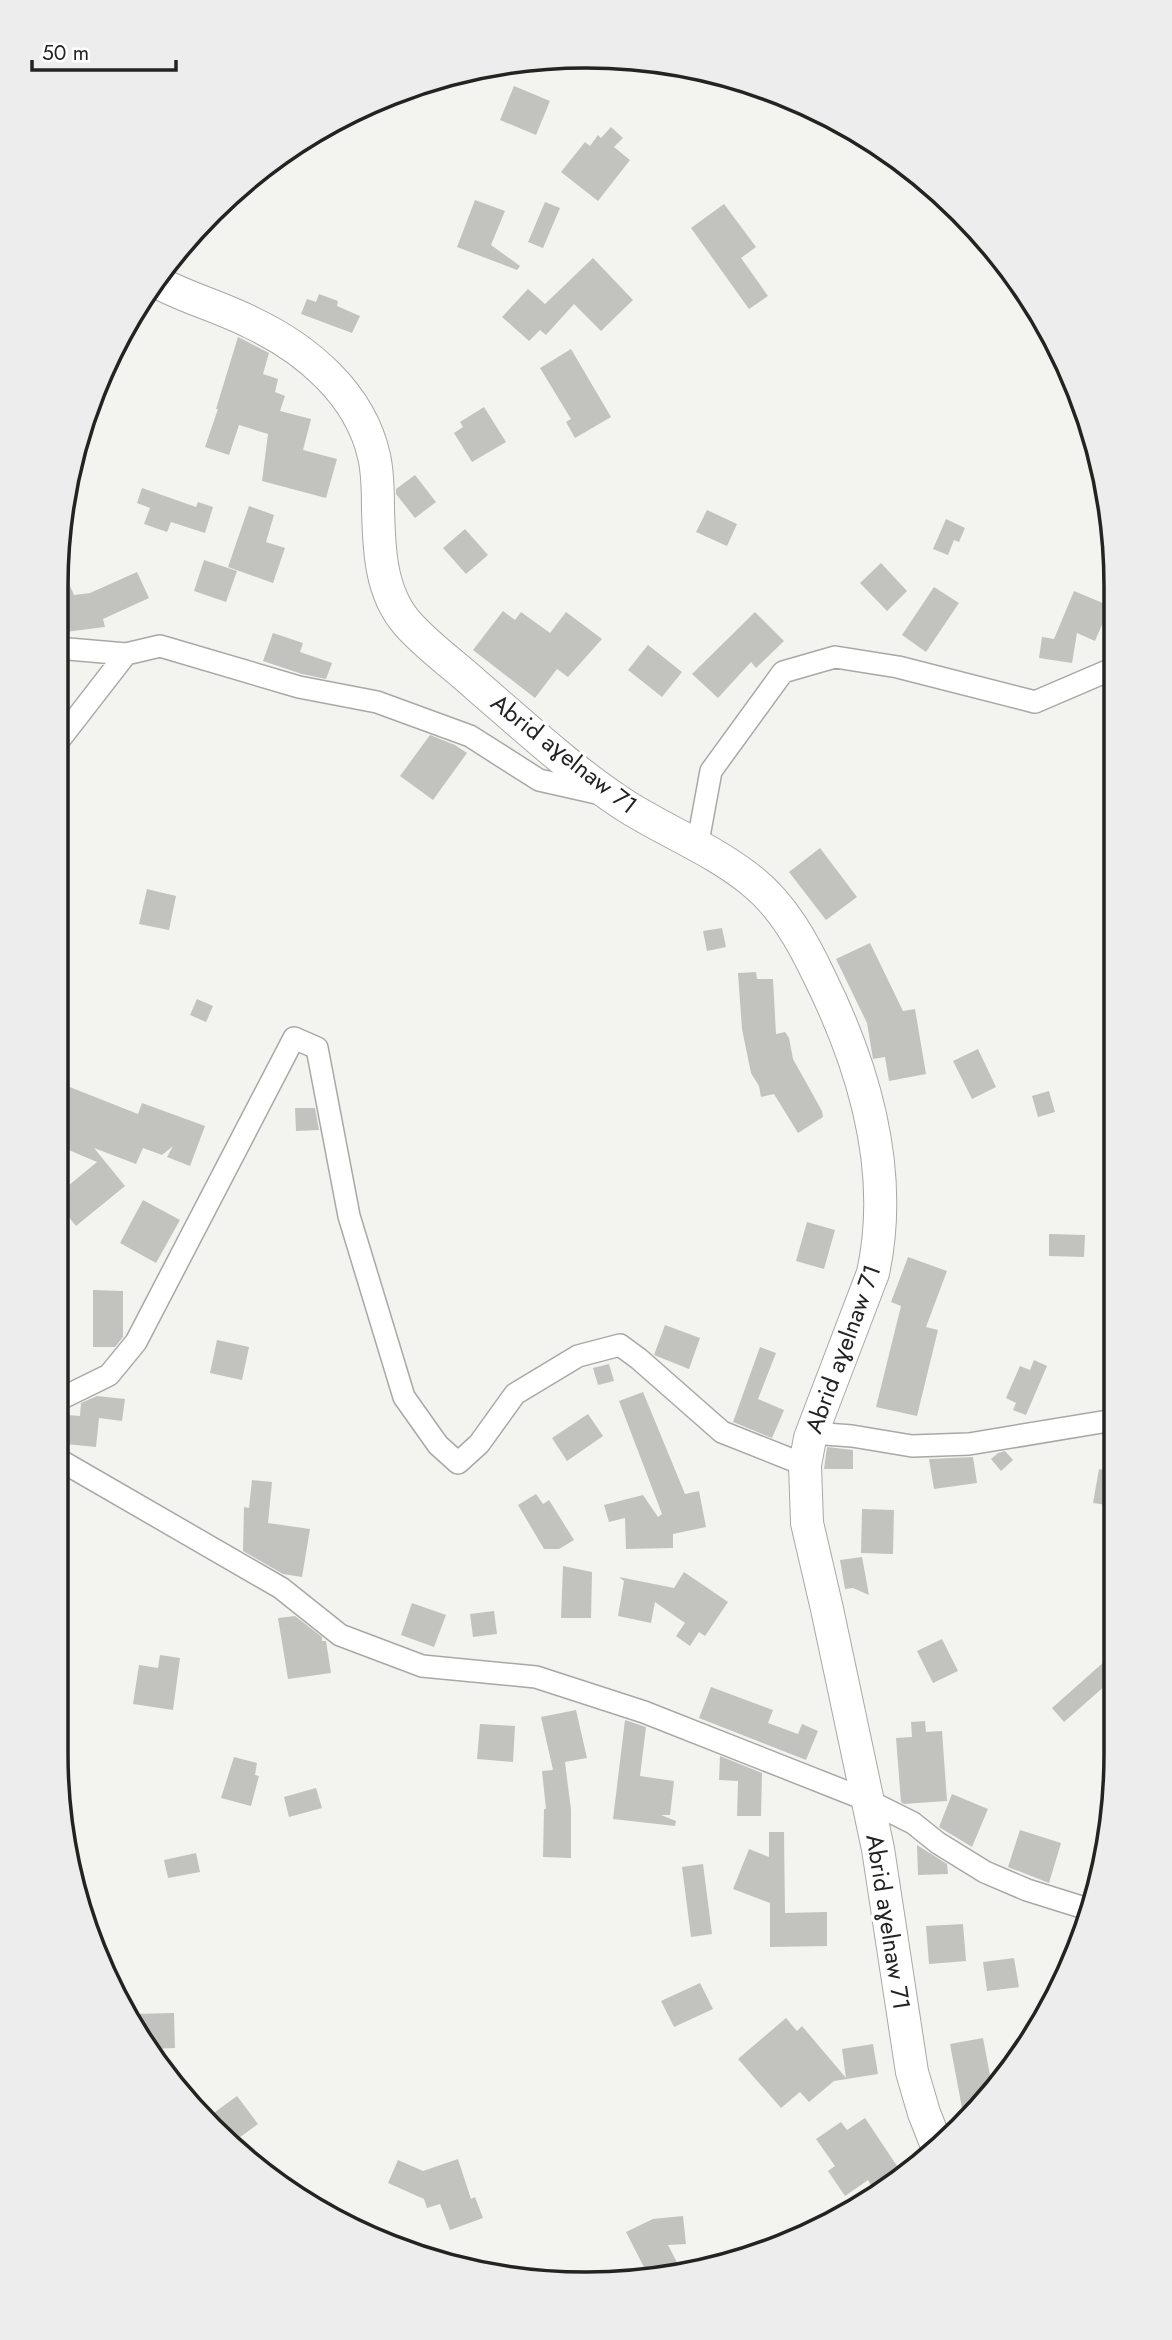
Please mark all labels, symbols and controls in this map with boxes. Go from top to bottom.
scale bar [32,28,175,72]
text: 50 m [42,38,89,68]
street label: Abrid aɣelnaw 71 [484,685,645,822]
street label: Abrid aɣelnaw 71 [796,1260,889,1438]
street label: Abrid aɣelnaw 71 [857,1832,920,2012]

